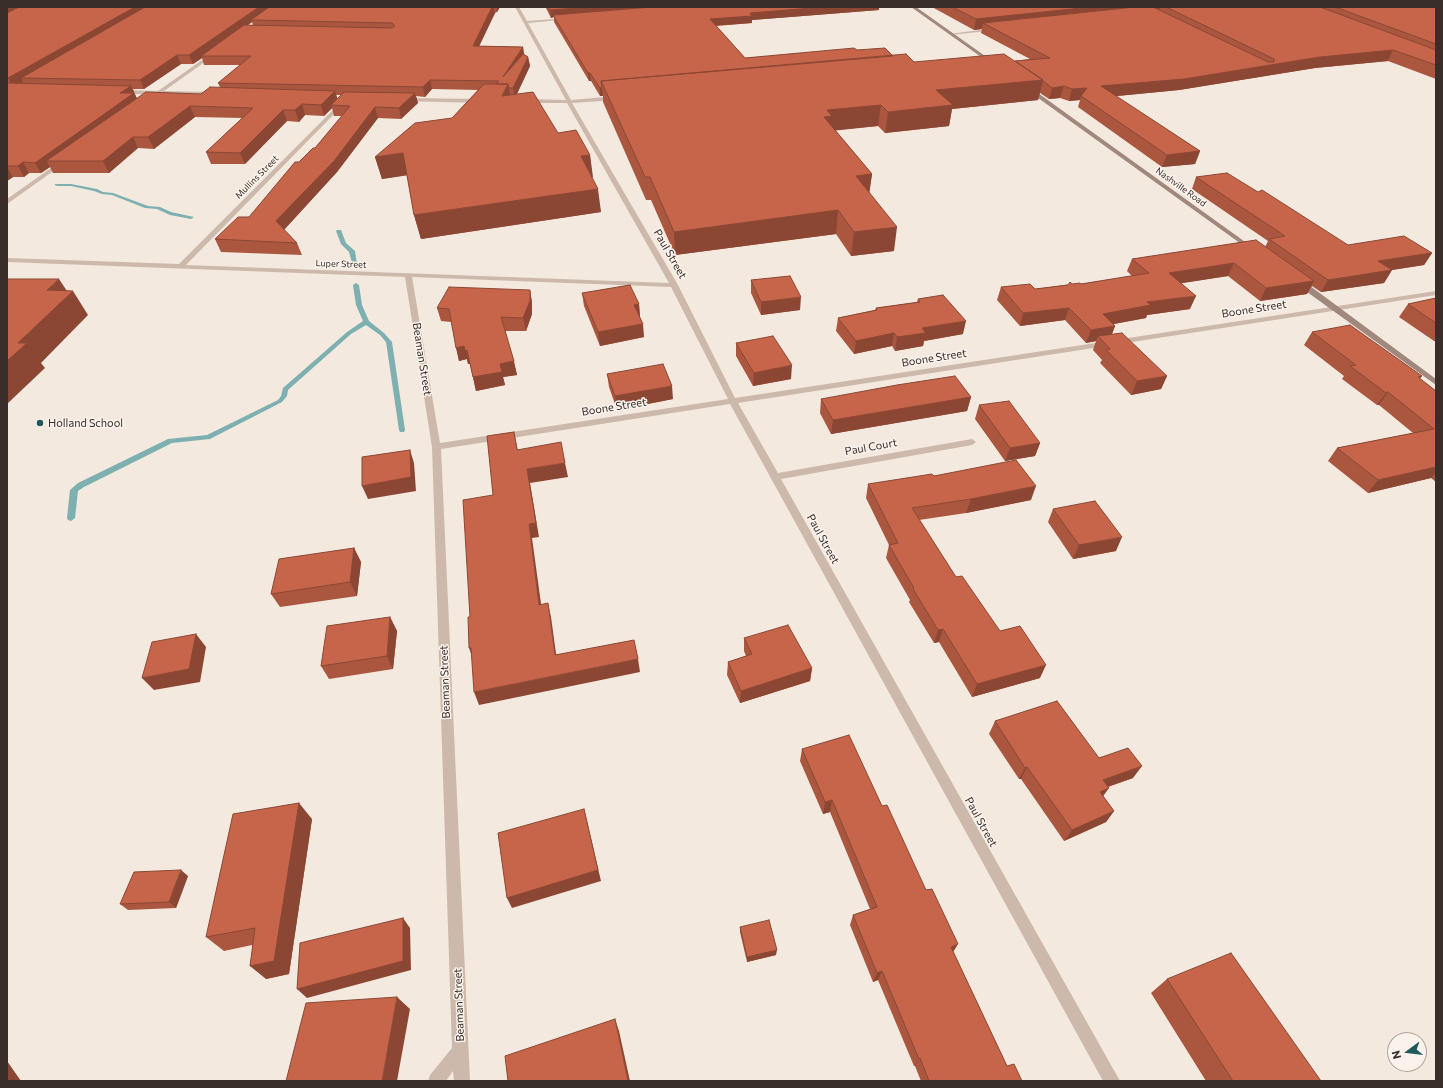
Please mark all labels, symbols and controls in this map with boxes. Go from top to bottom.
street label: Mullins Street [233,153,281,201]
street label: Nashville Road [1154,165,1208,209]
street label: Paul Street [651,227,689,281]
street label: Luper Street [315,258,367,270]
street label: Boone Street [1221,297,1287,321]
street label: Beaman Street [410,322,434,396]
street label: Boone Street [901,346,967,370]
street label: Boone Street [581,395,647,419]
place label: Holland School [48,416,123,430]
marker: Holland School [35,418,45,428]
street label: Paul Court [844,436,898,458]
street label: Paul Street [804,512,842,566]
street label: Beaman Street [437,645,453,719]
street label: Paul Street [962,795,1000,849]
street label: Beaman Street [451,968,467,1042]
north arrow [1387,1032,1427,1072]
text: N [1389,1049,1403,1061]

